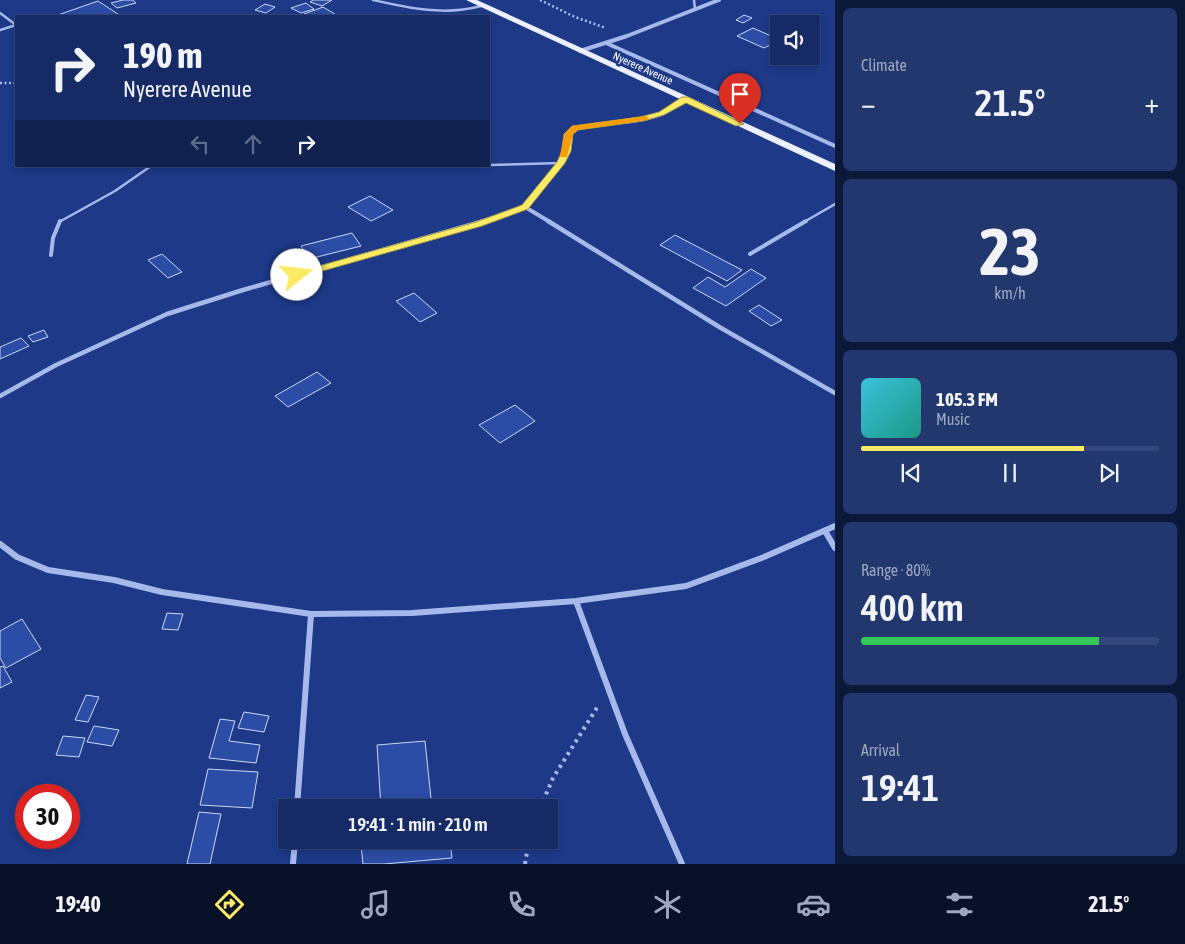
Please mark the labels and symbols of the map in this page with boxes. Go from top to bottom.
street label: Nyerere Avenue [611,49,675,87]
pin [719,73,761,124]
position arrow [270,248,322,300]
speed limit sign: 30 [15,784,80,849]

